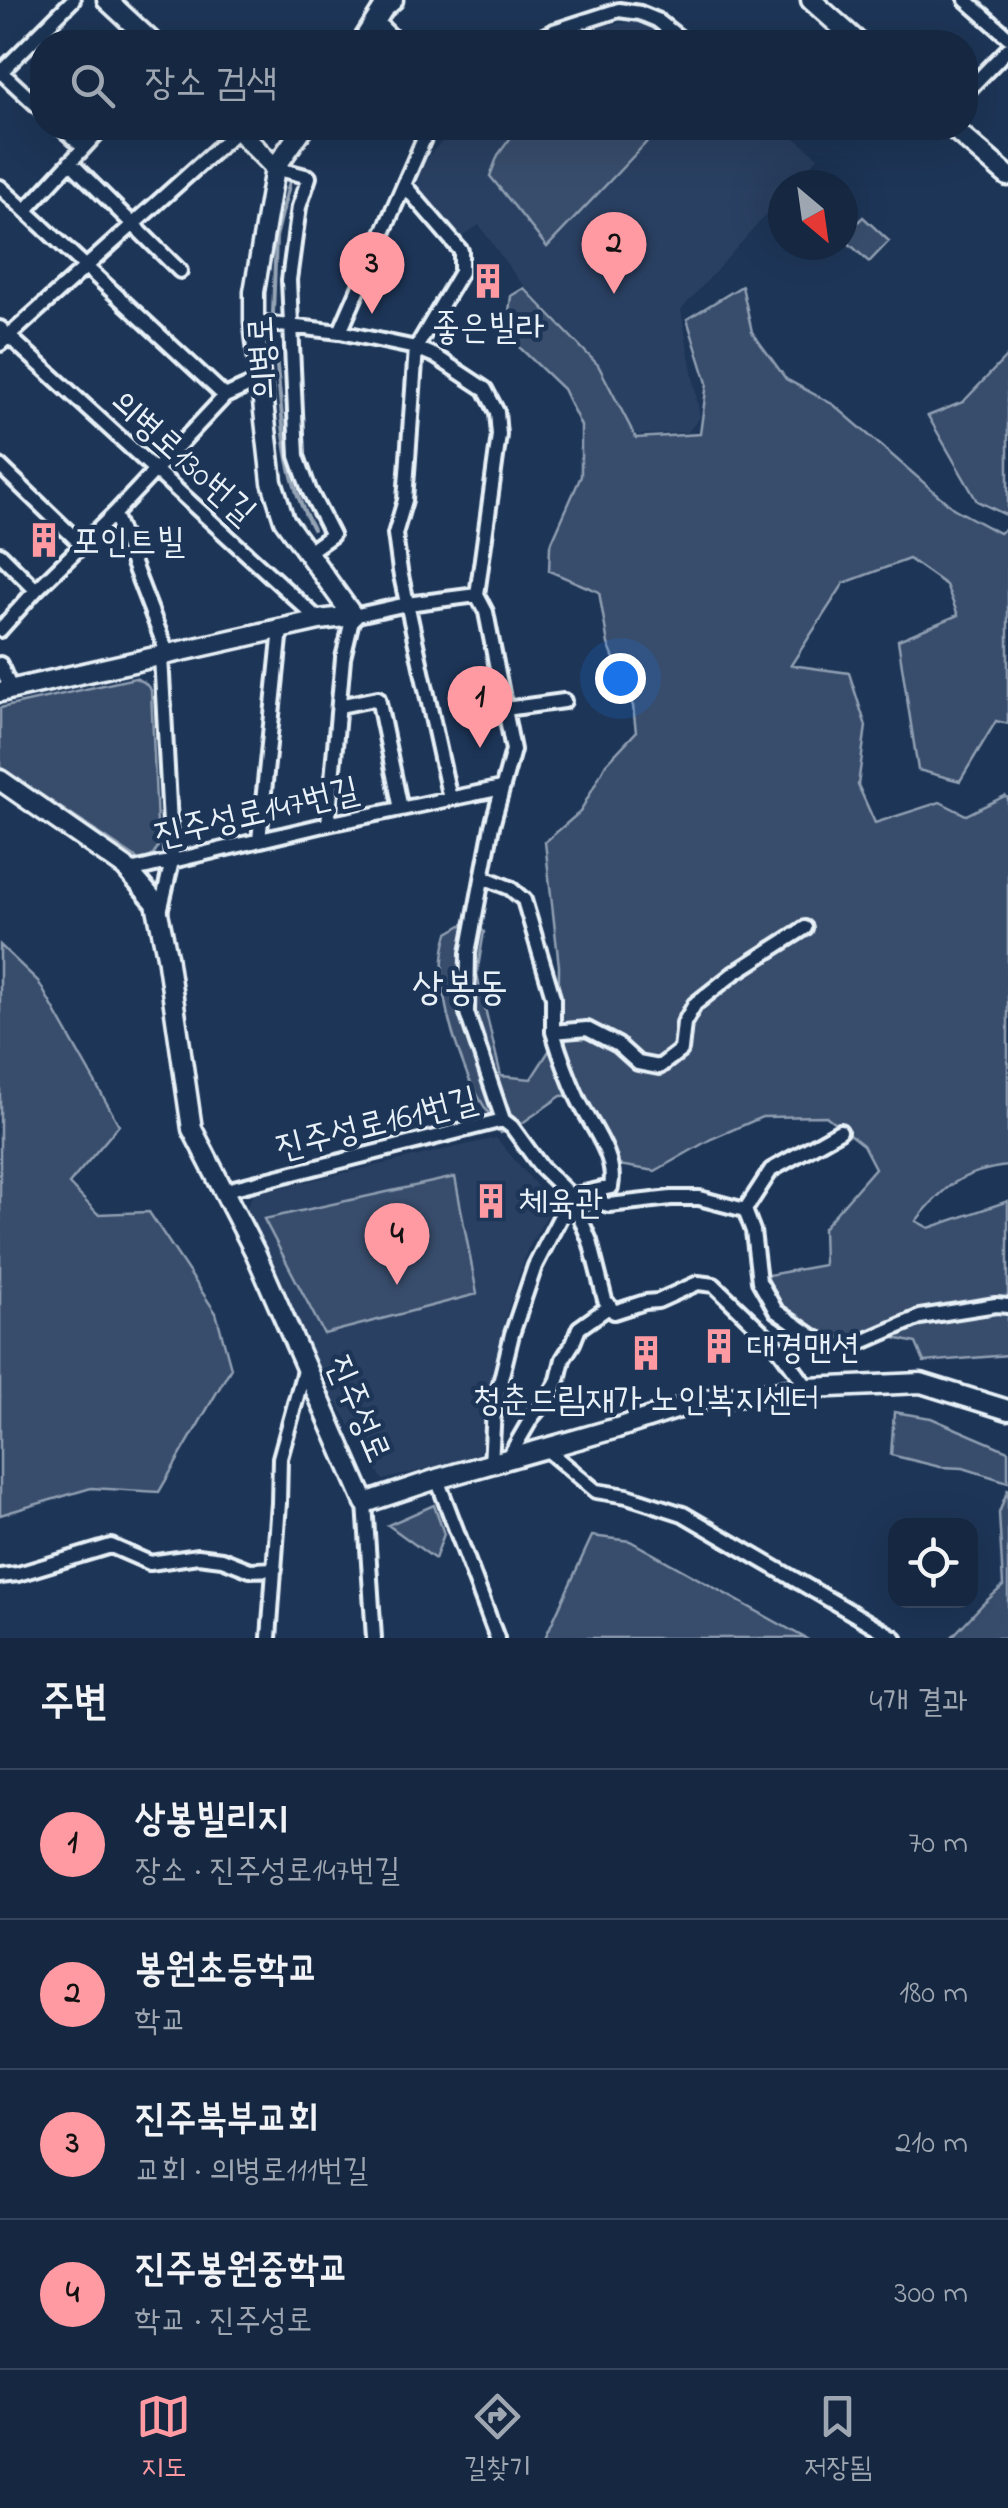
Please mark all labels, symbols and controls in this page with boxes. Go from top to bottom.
search box [30,30,978,140]
text: 장소 검색 [145,57,277,113]
icon: search [65,58,120,113]
north arrow [768,170,858,260]
pin: 2 [582,212,646,294]
pin: 3 [340,232,404,314]
building icon: 좋은빌라 [469,262,507,300]
place label: 좋은빌라 [432,304,544,355]
street label: 의병로 [237,314,292,401]
street label: 의병로130번길 [97,379,266,538]
place label: 포인트빌 [72,518,185,569]
building icon: 포인트빌 [25,521,63,559]
your location [595,653,646,704]
pin: 1 [448,666,512,748]
street label: 진주성로147번길 [149,766,364,863]
district label: 상봉동 [412,960,508,1019]
street label: 진주성로161번길 [270,1076,483,1175]
place label: 체육관 [519,1179,604,1230]
building icon: 체육관 [472,1182,510,1220]
pin: 4 [364,1202,430,1285]
place label: 대경맨션 [747,1324,860,1375]
building icon: 대경맨션 [700,1327,738,1365]
building icon: 청춘드림재가 노인복지센터 [627,1334,665,1372]
street label: 진주성로 [311,1348,402,1471]
place label: 청춘드림재가 노인복지센터 [473,1376,819,1427]
map controls [888,1518,978,1608]
button: locate [888,1518,978,1608]
text: 주변 [40,1673,108,1734]
text: 4개 결과 [870,1680,968,1727]
text: 상봉빌리지 [135,1793,288,1849]
text: 1 [67,1821,78,1868]
text: 70 m [908,1821,968,1868]
text: 장소 · 진주성로147번길 [135,1849,400,1896]
text: 봉원초등학교 [135,1943,318,1999]
text: 2 [65,1971,80,2018]
text: 180 m [899,1971,968,2018]
text: 학교 [135,1999,187,2046]
text: 진주북부교회 [135,2093,318,2149]
text: 3 [66,2121,79,2168]
text: 210 m [895,2121,968,2168]
text: 교회 · 의병로111번길 [135,2149,369,2196]
text: 진주봉원중학교 [135,2243,349,2299]
text: 4 [66,2271,79,2318]
text: 300 m [894,2271,968,2318]
text: 학교 · 진주성로 [135,2299,312,2346]
tab: 지도 [136,2389,191,2490]
tab: 길찾기 [464,2389,531,2490]
tab: 저장됨 [804,2389,872,2490]

